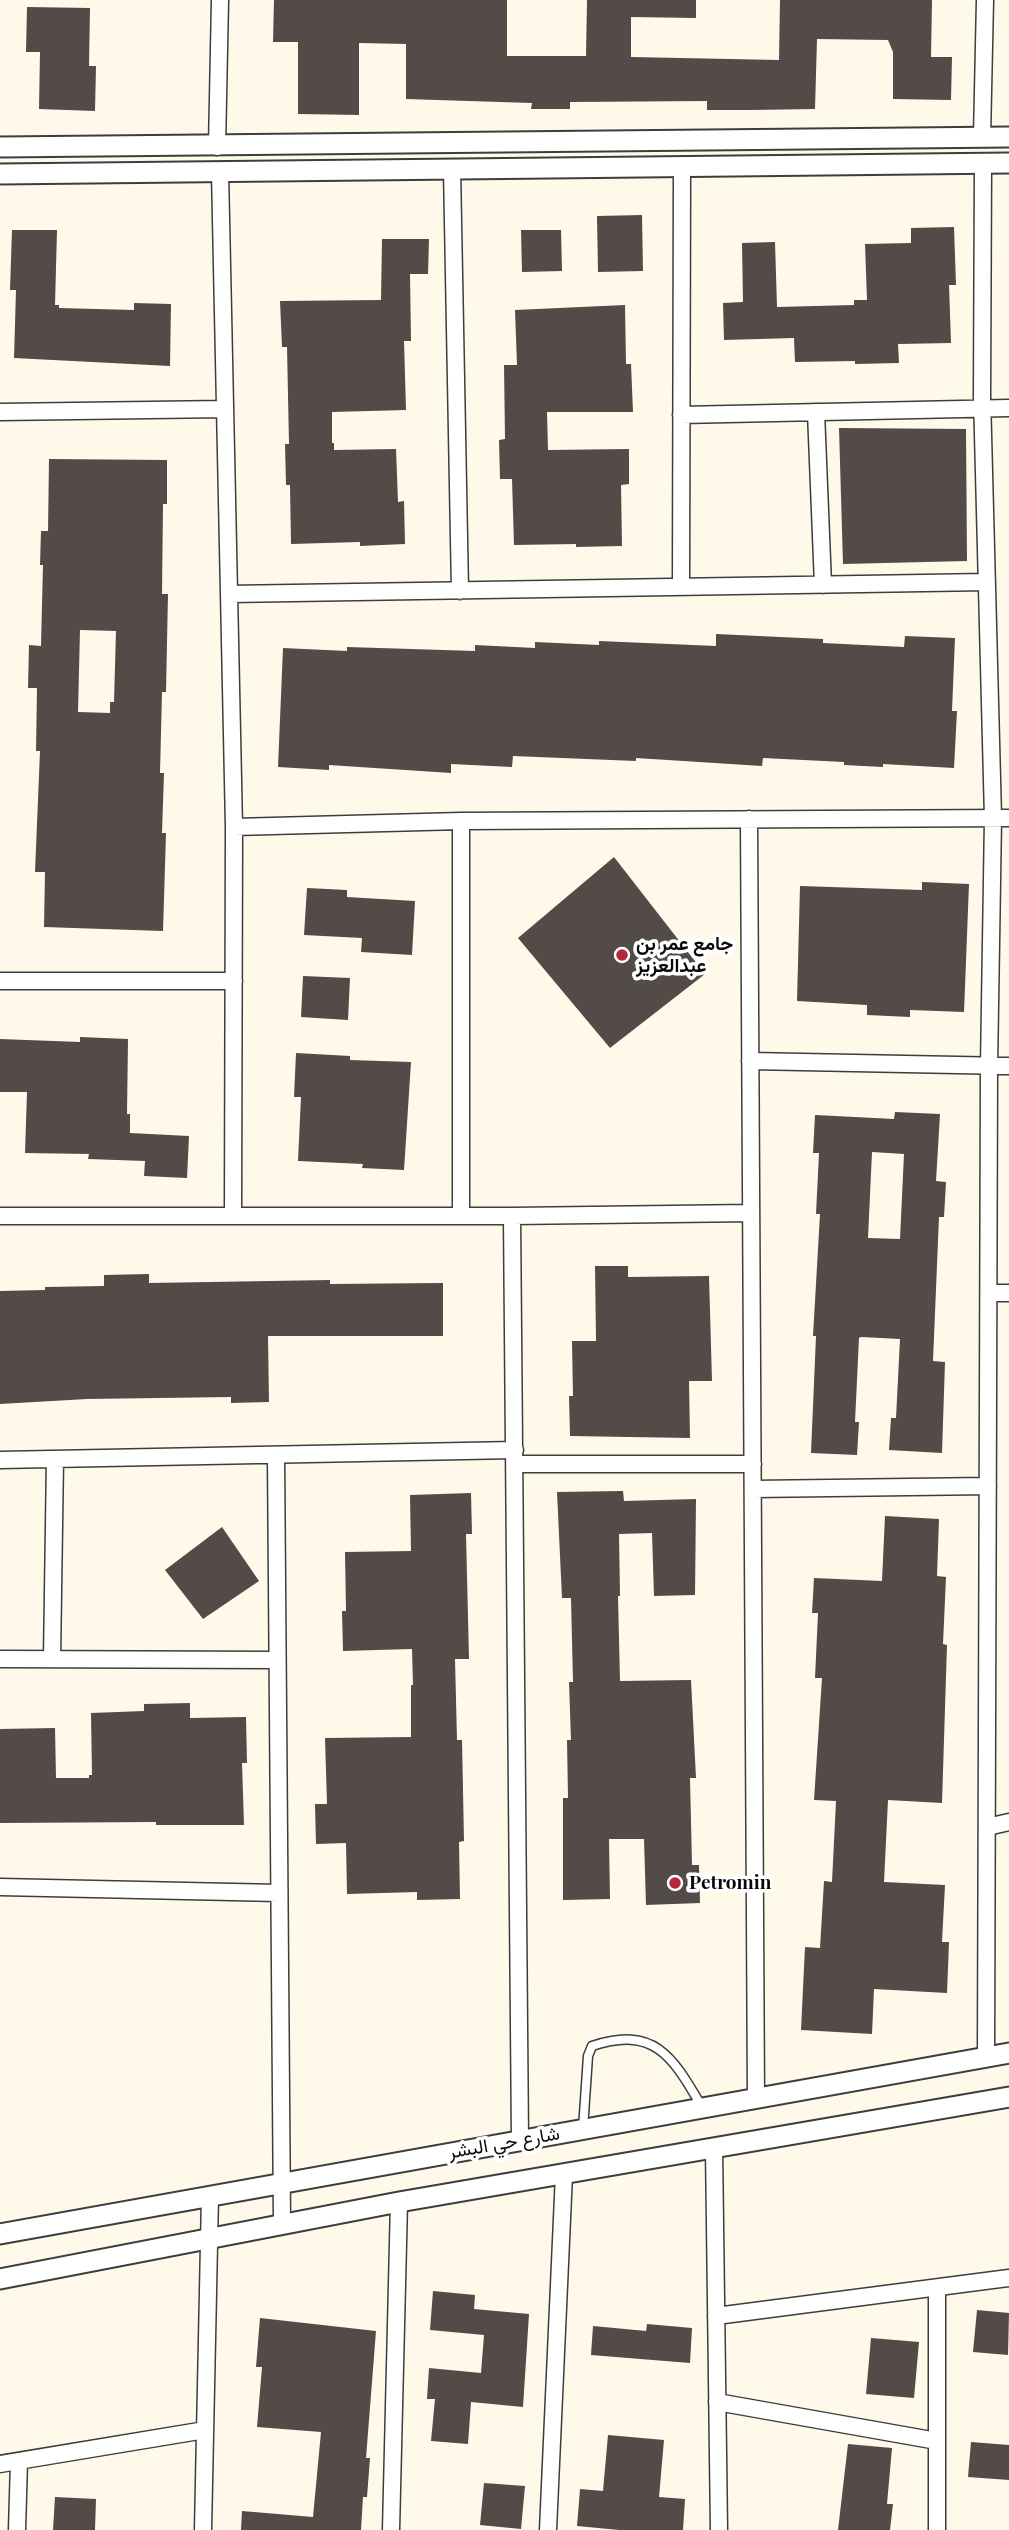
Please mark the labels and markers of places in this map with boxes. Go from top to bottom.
place label: جامع عمر بن عبدالعزيز [636,933,733,977]
marker: جامع عمر بن عبدالعزيز [614,947,630,963]
place label: Petromin [689,1872,771,1894]
marker: Petromin [667,1875,683,1891]

